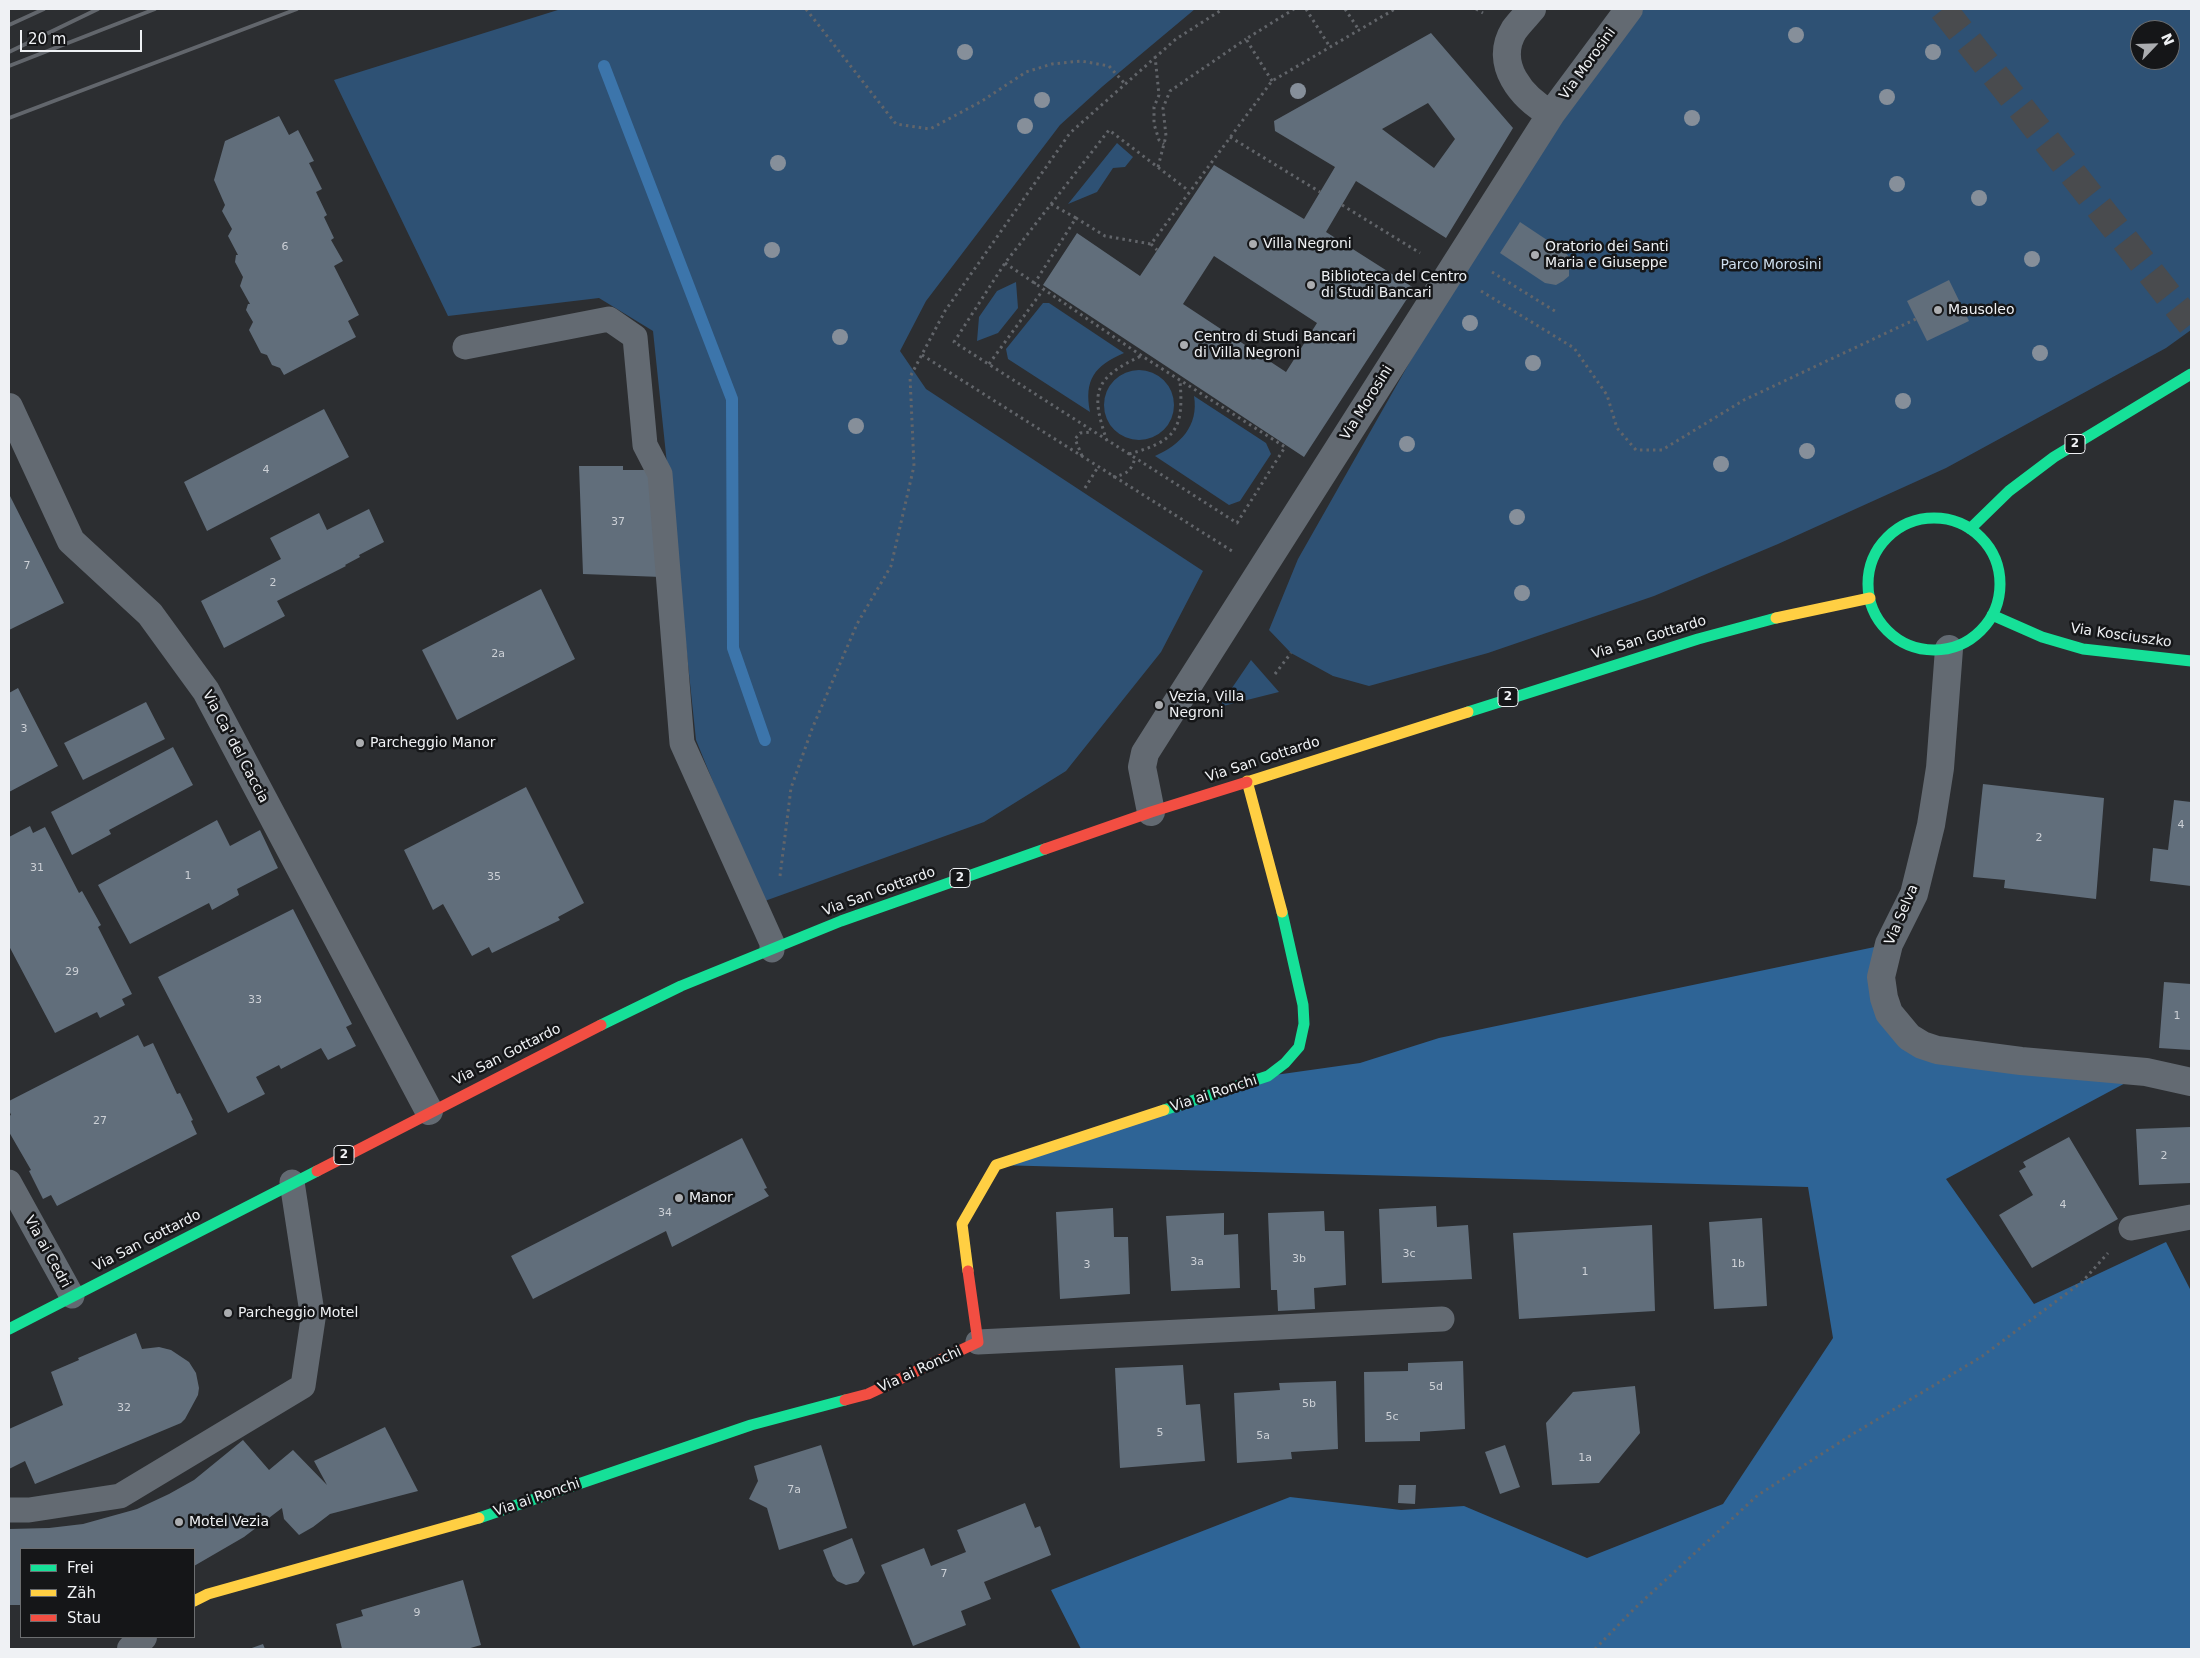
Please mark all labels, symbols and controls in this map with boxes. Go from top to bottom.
scale bar [22,20,145,52]
north arrow [2130,20,2180,70]
street label: Via Morosini [1556,25,1620,103]
text: 20 m [28,30,66,48]
text: N [2158,31,2177,48]
place label: Villa Negroni [1263,236,1352,252]
marker: Villa Negroni [1247,238,1259,250]
place label: Oratorio dei Santi Maria e Giuseppe [1545,239,1669,272]
house number: 6 [282,240,288,254]
marker: Oratorio dei Santi Maria e Giuseppe [1529,249,1541,261]
park label: Parco Morosini [1720,257,1822,273]
place label: Biblioteca del Centro di Studi Bancari [1321,269,1467,302]
marker: Biblioteca del Centro di Studi Bancari [1305,279,1317,291]
place label: Mausoleo [1948,302,2014,318]
marker: Mausoleo [1932,304,1944,316]
place label: Centro di Studi Bancari di Villa Negroni [1194,329,1356,362]
marker: Centro di Studi Bancari di Villa Negroni [1178,339,1190,351]
street label: Via Morosini [1337,363,1397,443]
road number: 2 [2065,434,2085,454]
house number: 4 [263,463,269,477]
house number: 37 [611,515,625,529]
house number: 7 [24,559,30,573]
house number: 2 [270,576,276,590]
street label: Via San Gottardo [1590,613,1708,663]
street label: Via Kosciuszko [2069,621,2173,651]
house number: 2a [491,647,505,661]
street label: Via Ca' del Caccia [198,688,272,806]
road number: 2 [1498,688,1518,706]
place label: Vezia, Villa Negroni [1169,689,1244,722]
marker: Vezia, Villa Negroni [1153,699,1165,711]
house number: 3 [21,722,27,736]
street label: Via San Gottardo [1204,734,1322,786]
place label: Parcheggio Manor [370,735,496,751]
marker: Parcheggio Manor [354,737,366,749]
house number: 4 [2178,818,2184,832]
house number: 2 [2036,831,2042,845]
house number: 31 [30,861,44,875]
street label: Via San Gottardo [820,864,938,920]
road number: 2 [950,868,970,888]
house number: 1 [185,869,191,883]
house number: 35 [487,870,501,884]
street label: Via Selva [1882,882,1922,948]
house number: 29 [65,965,79,979]
house number: 33 [248,993,262,1007]
house number: 1 [2174,1009,2180,1023]
street label: Via San Gottardo [450,1021,564,1089]
street label: Via ai Ronchi [1169,1072,1259,1116]
house number: 27 [93,1114,107,1128]
road number: 2 [334,1146,354,1164]
house number: 2 [2161,1149,2167,1163]
place label: Manor [689,1190,733,1206]
marker: Manor [673,1192,685,1204]
house number: 4 [2060,1198,2066,1212]
house number: 34 [658,1206,672,1220]
street label: Via San Gottardo [90,1207,204,1275]
street label: Via ai Cedri [20,1213,74,1291]
house number: 3c [1402,1247,1416,1261]
house number: 3b [1292,1252,1306,1266]
house number: 3a [1190,1255,1204,1269]
house number: 1b [1731,1257,1745,1271]
house number: 3 [1084,1258,1090,1272]
house number: 1 [1582,1265,1588,1279]
place label: Parcheggio Motel [238,1305,358,1321]
marker: Parcheggio Motel [222,1307,234,1319]
street label: Via ai Ronchi [876,1343,964,1397]
house number: 5d [1429,1380,1443,1394]
house number: 5b [1302,1397,1316,1411]
house number: 32 [117,1401,131,1415]
house number: 5c [1385,1410,1399,1424]
house number: 5 [1157,1426,1163,1440]
house number: 5a [1256,1429,1270,1443]
house number: 1a [1578,1451,1592,1465]
street label: Via ai Ronchi [492,1475,582,1521]
house number: 7a [787,1483,801,1497]
place label: Motel Vezia [189,1514,269,1530]
marker: Motel Vezia [173,1516,185,1528]
legend [20,1548,195,1638]
text: Frei [67,1559,94,1577]
house number: 7 [941,1567,947,1581]
text: Zäh [67,1584,96,1602]
house number: 9 [414,1606,420,1620]
text: Stau [67,1609,101,1627]

